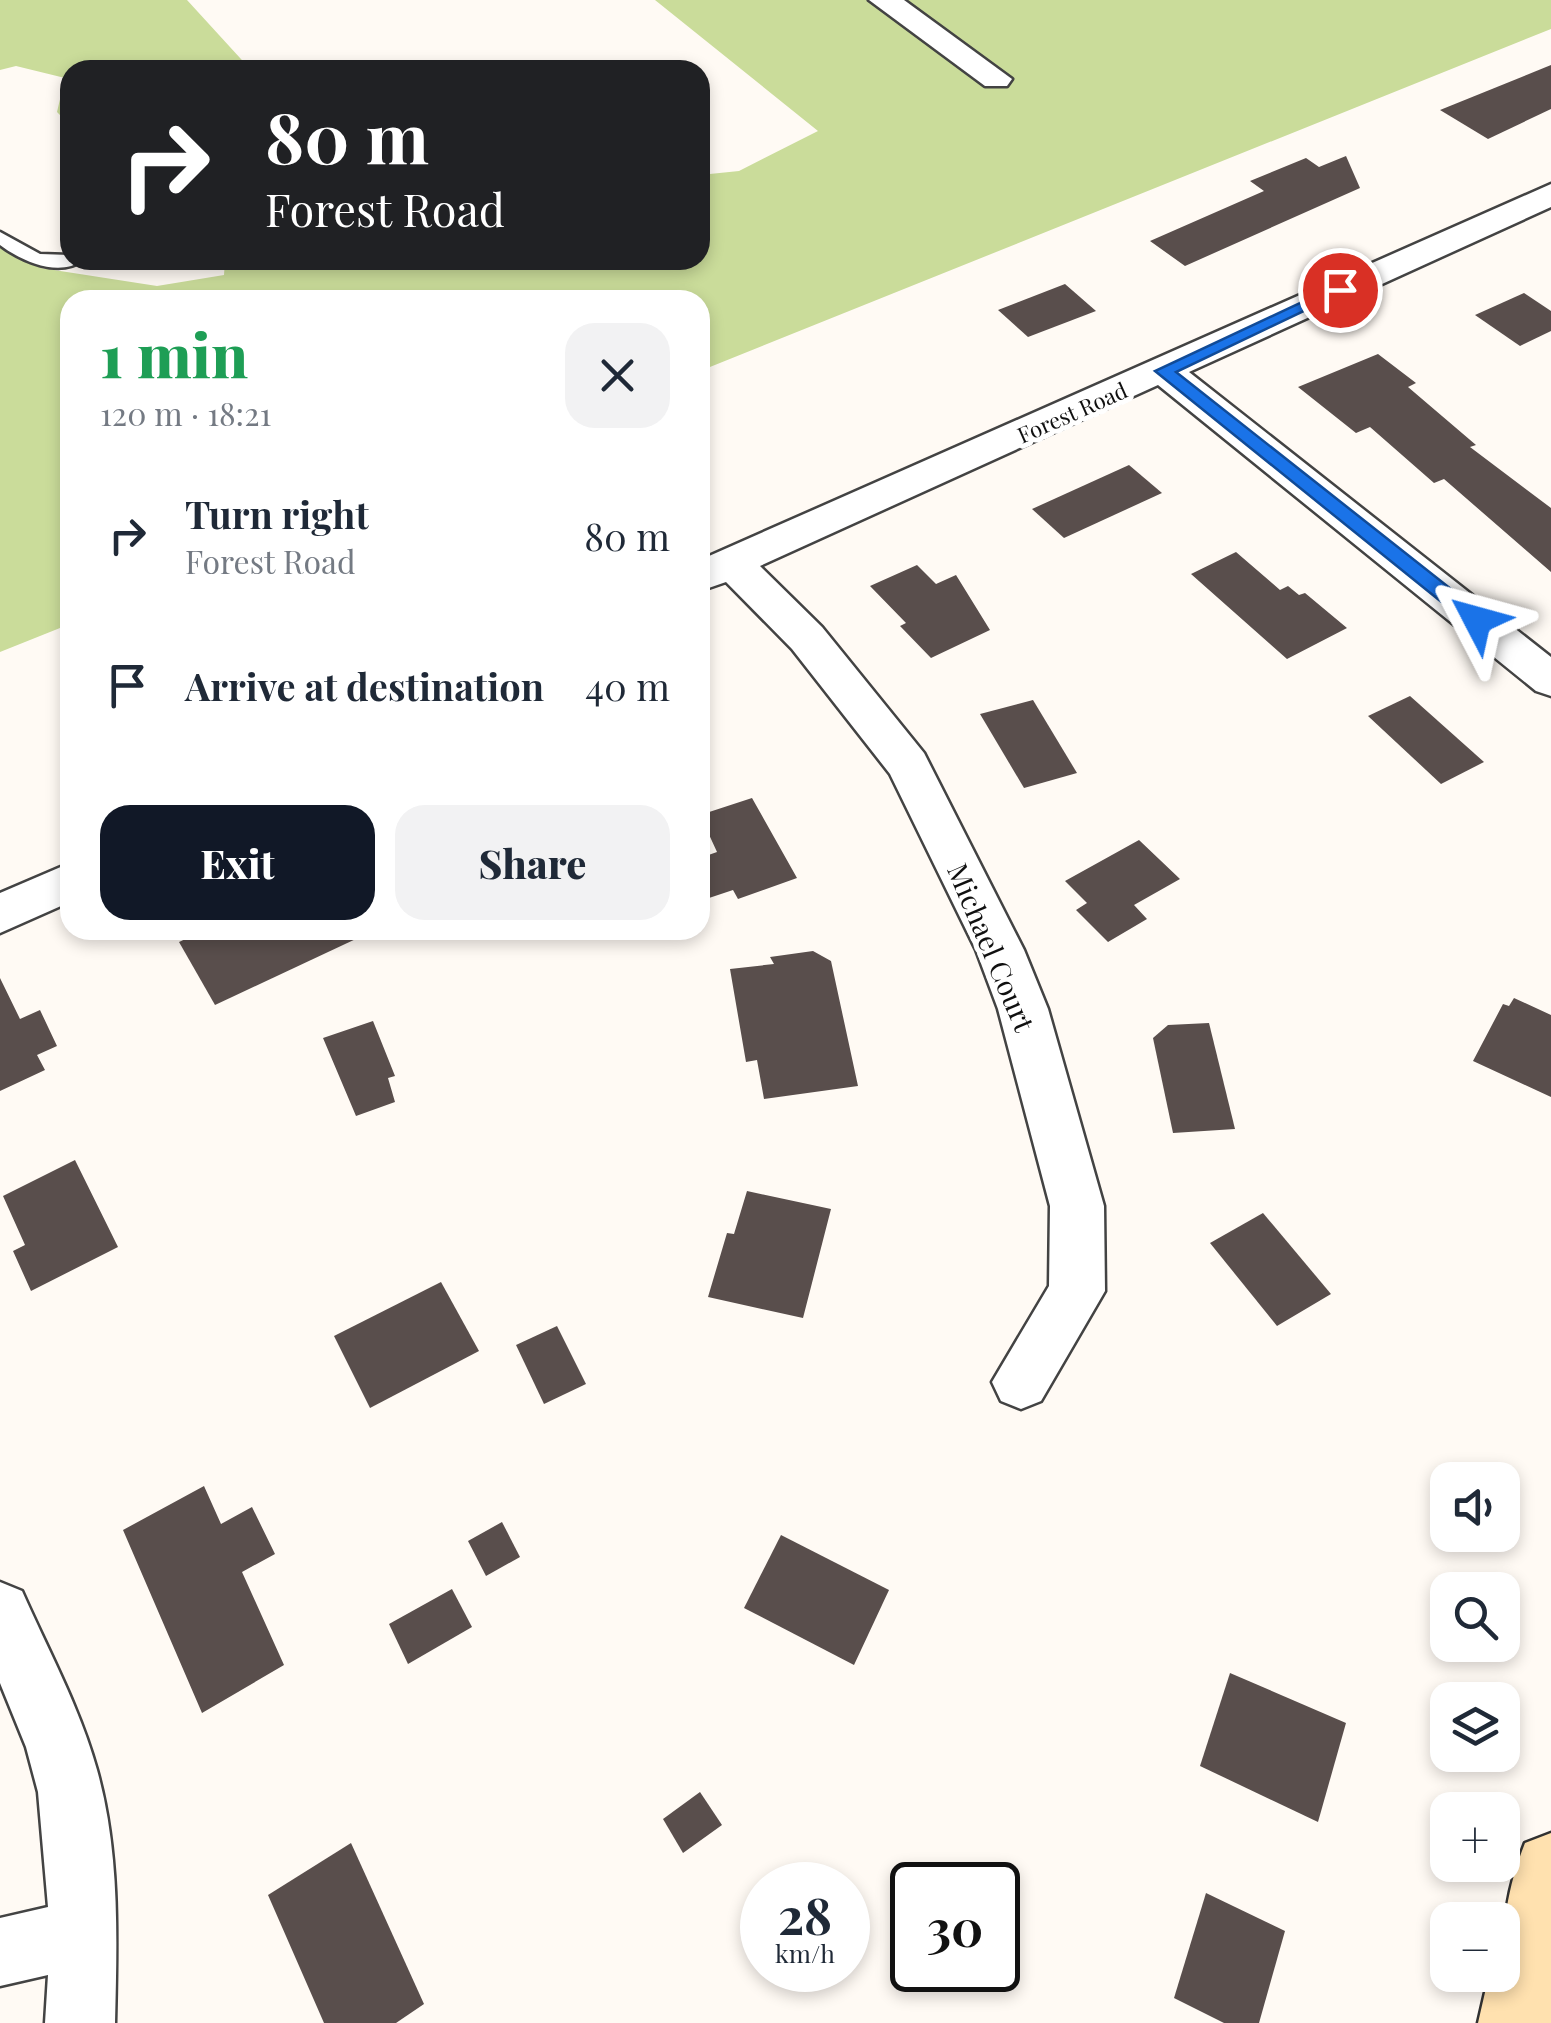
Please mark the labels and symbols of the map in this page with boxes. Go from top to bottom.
pin [1298,248,1383,333]
street label: Forest Road [1012,374,1132,450]
position arrow [1425,568,1529,672]
street label: Michael Court [940,857,1044,1038]
speed limit sign: 30 [890,1862,1020,1992]

